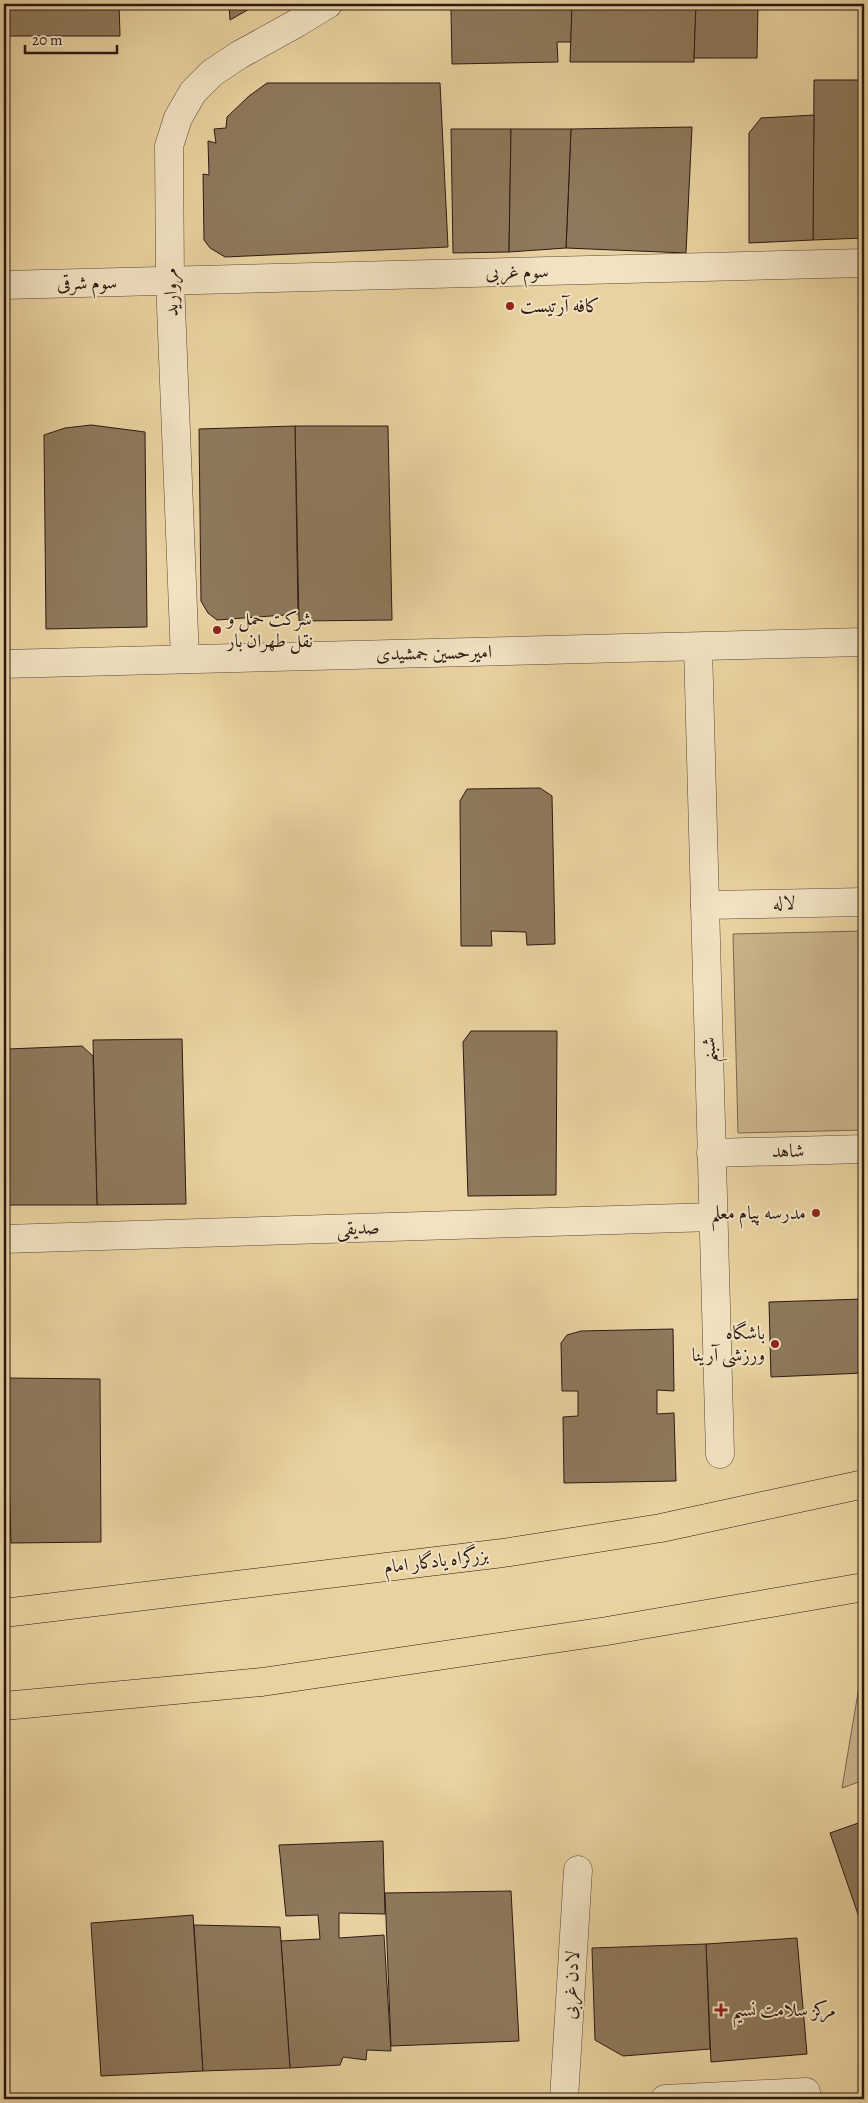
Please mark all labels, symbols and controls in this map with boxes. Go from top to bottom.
scale bar [25,22,118,54]
text: 20 m [32,30,63,50]
street label: سوم غربی [485,258,549,289]
street label: مروارید [157,267,185,317]
street label: سوم شرقی [57,269,117,300]
place label: کافه آرتیست [520,293,600,319]
marker: کافه آرتیست [504,300,516,312]
place label: شرکت حمل و نقل طهران بار [225,606,313,654]
marker: شرکت حمل و نقل طهران بار [211,624,223,636]
street label: امیرحسین جمشیدی [376,639,492,667]
street label: لاله [772,890,796,916]
street label: شبنم [696,1036,728,1063]
street label: شاهد [771,1138,805,1164]
place label: مدرسه پیام معلم [711,1200,806,1232]
marker: مدرسه پیام معلم [810,1207,822,1219]
street label: صدیقی [336,1214,380,1242]
place label: باشگاه ورزشی آرینا [692,1320,765,1368]
marker: باشگاه ورزشی آرینا [769,1338,781,1350]
street label: بزرگراه یادگار امام [382,1542,491,1583]
street label: لادن غربی [556,1950,587,2020]
place label: مرکز سلامت نسیم [732,1997,836,2029]
marker: مرکز سلامت نسیم [714,2003,728,2017]

